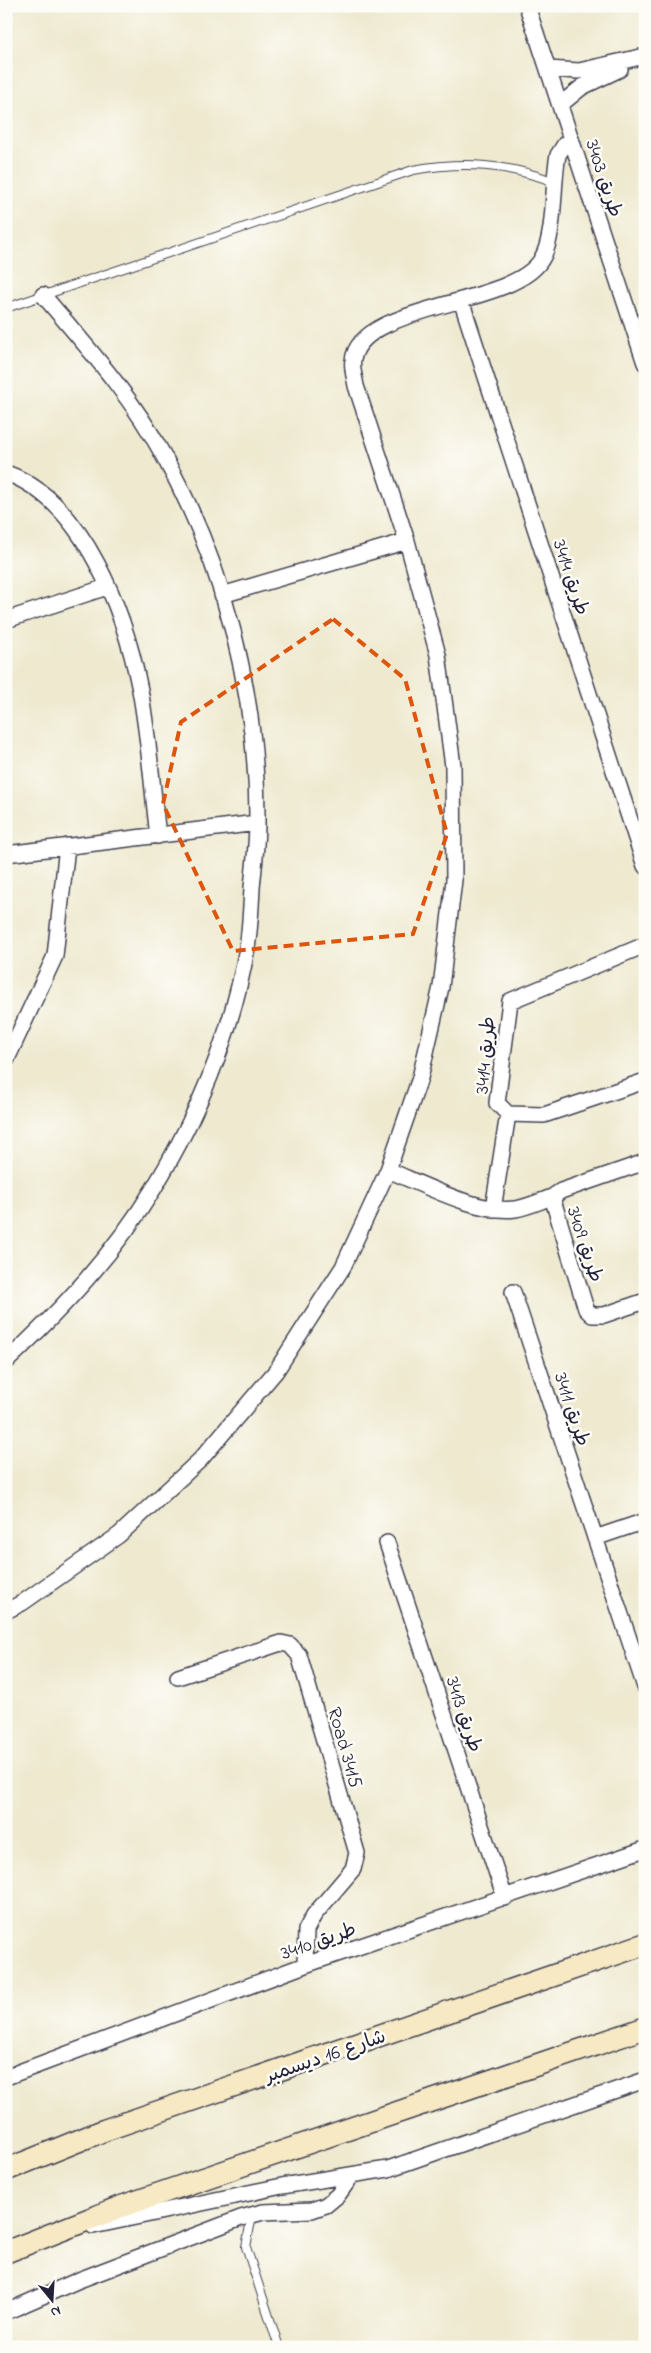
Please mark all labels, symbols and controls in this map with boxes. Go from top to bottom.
street label: طريق 3403 [576,136,629,221]
street label: طريق 3414 [544,536,595,619]
street label: طريق 3414 [469,1015,504,1095]
street label: طريق 3409 [558,1203,609,1286]
street label: طريق 3411 [545,1369,596,1451]
street label: طريق 3413 [437,1673,488,1756]
street label: Road 3415 [318,1704,369,1791]
street label: طريق 3410 [277,1916,361,1969]
street label: شارع 16 ديسمبر [259,2023,390,2092]
north arrow [28,2276,78,2326]
text: N [48,2299,63,2322]

